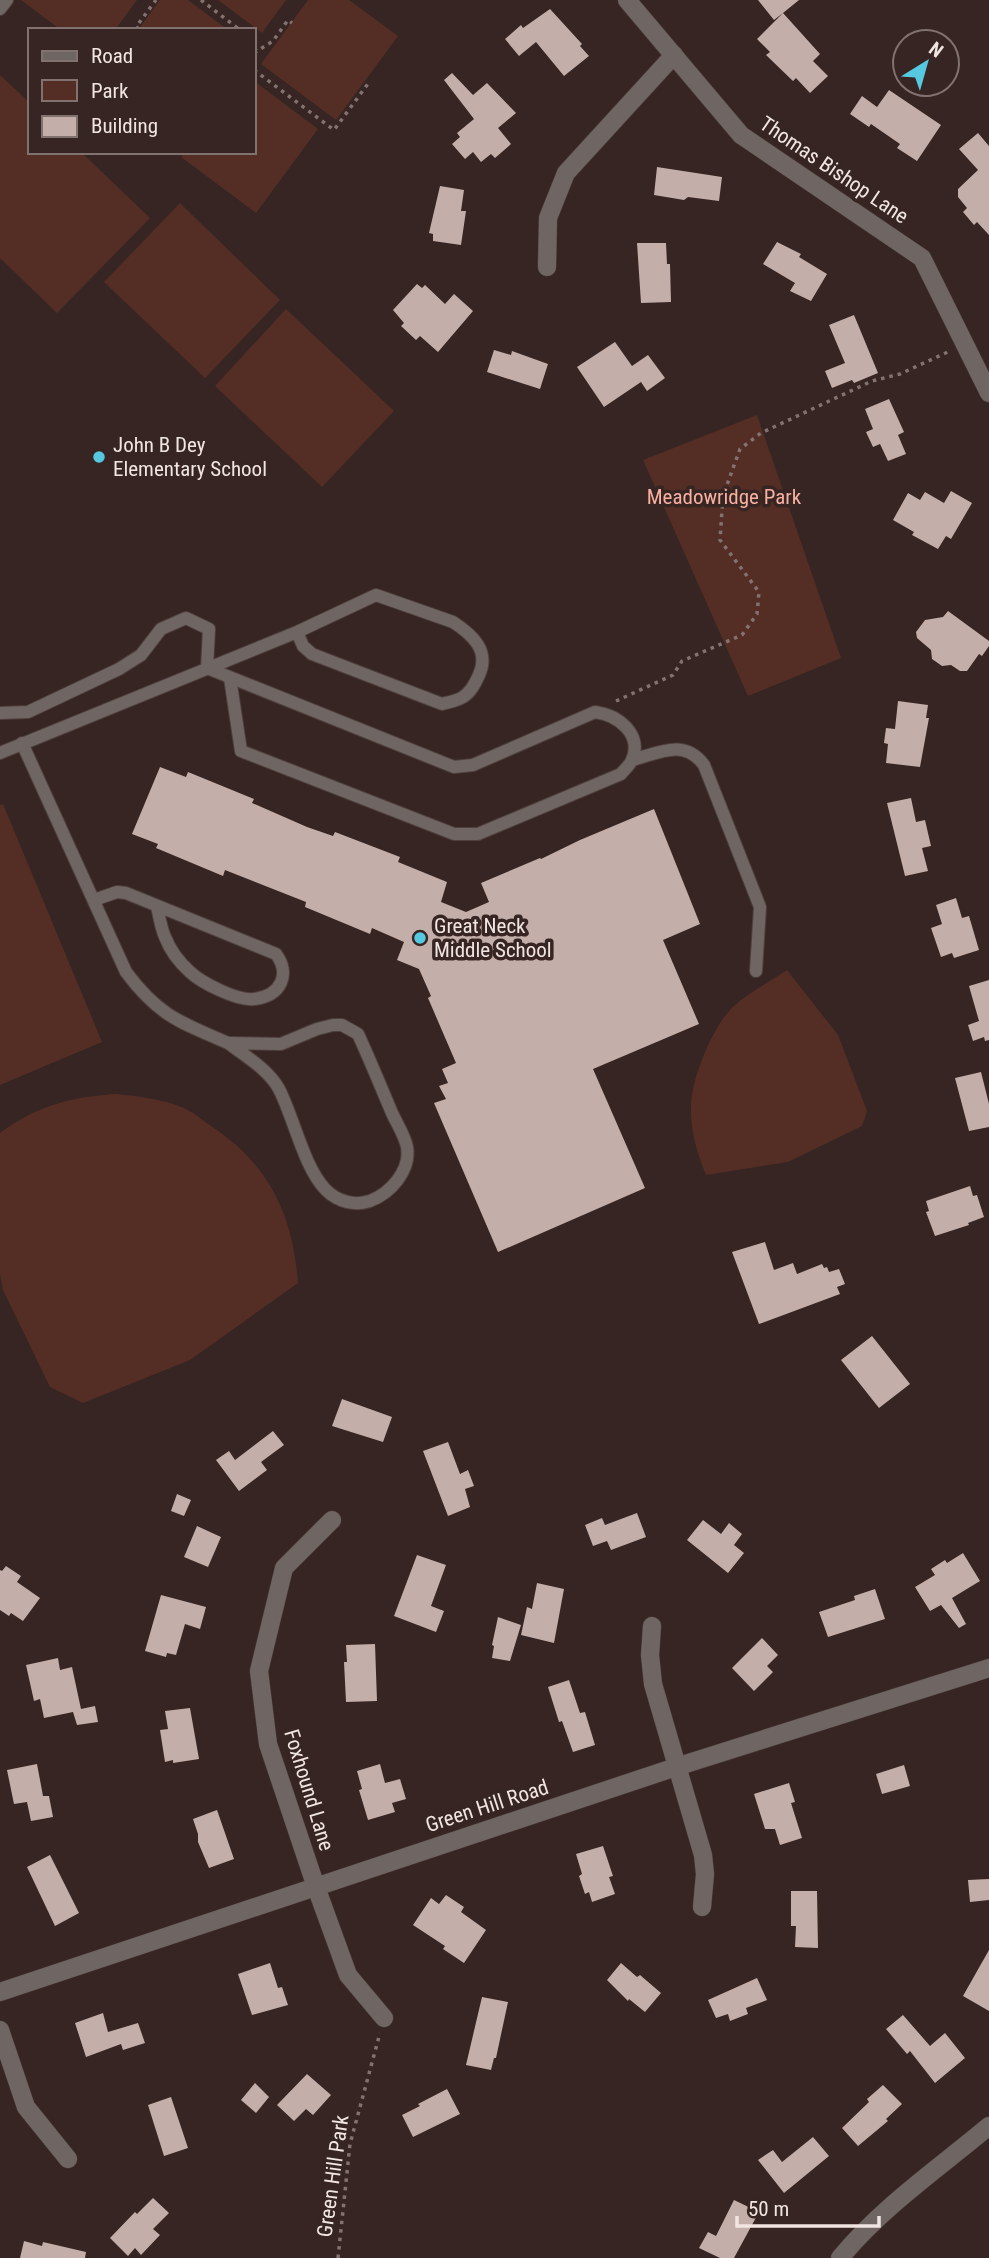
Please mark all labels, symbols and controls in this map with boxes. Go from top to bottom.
legend [28,28,256,154]
north arrow [891,28,961,98]
text: N [924,37,947,63]
text: Road [91,44,133,68]
text: Park [91,79,129,103]
street label: Thomas Bishop Lane [755,111,913,229]
text: Building [91,114,158,138]
place label: John B Dey Elementary School [113,433,267,481]
marker: John B Dey Elementary School [91,449,107,465]
park label: Meadowridge Park [647,485,802,509]
place label: Great Neck Middle School [434,914,552,962]
marker: Great Neck Middle School [412,930,428,946]
street label: Foxhound Lane [279,1726,339,1854]
street label: Green Hill Road [423,1775,551,1837]
street label: Green Hill Park [313,2113,354,2239]
scale bar [737,2184,879,2228]
text: 50 m [748,2197,789,2221]

